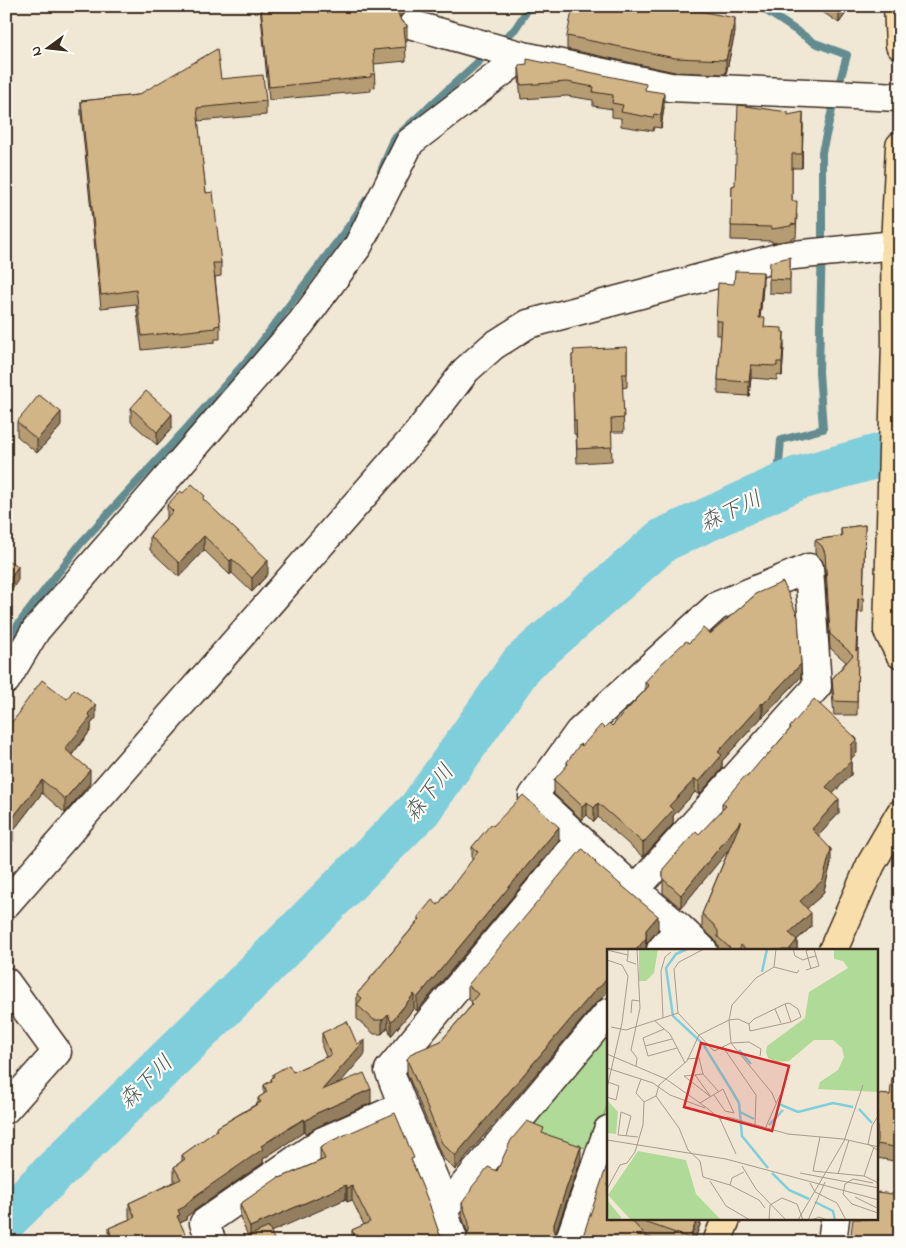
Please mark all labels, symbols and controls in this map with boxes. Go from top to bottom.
north arrow [22,22,72,72]
text: N [26,44,48,58]
water label: 森下川 [695,484,768,541]
water label: 森下川 [397,758,463,830]
inset map [607,949,878,1220]
water label: 森下川 [112,1048,182,1118]

